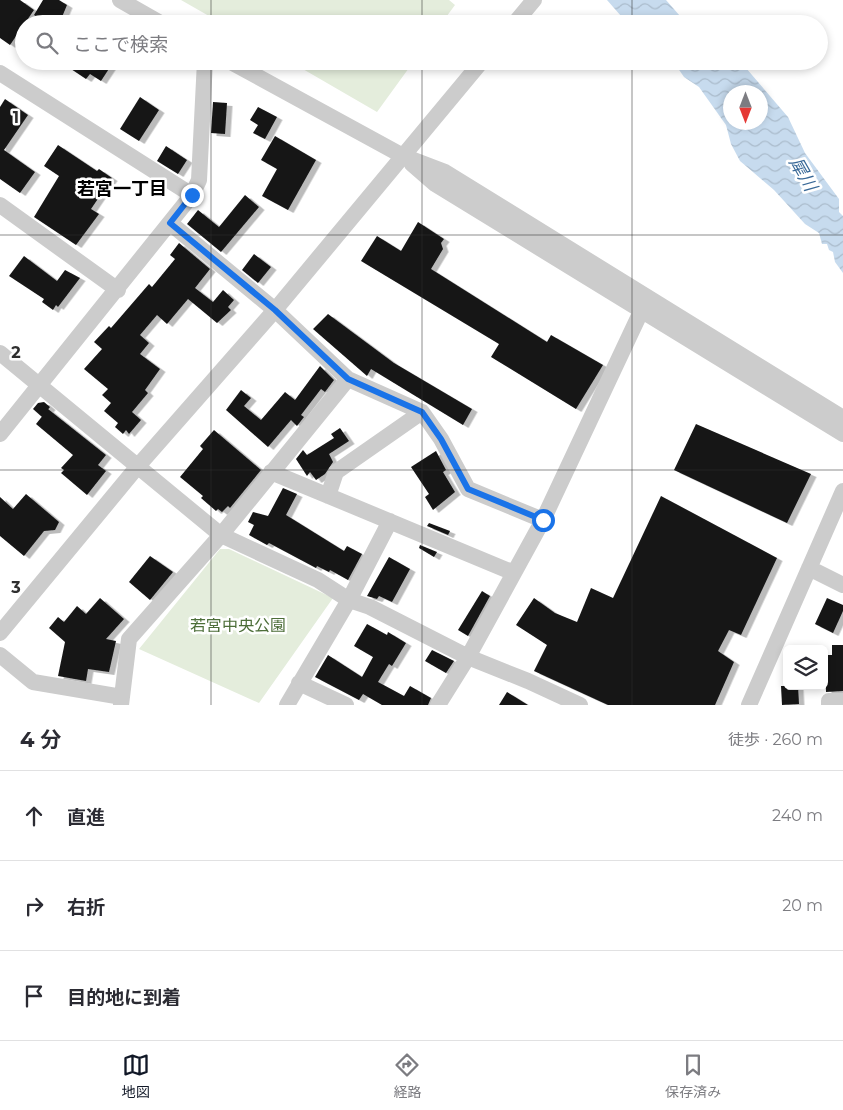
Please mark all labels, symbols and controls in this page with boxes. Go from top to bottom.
search box [15,15,828,70]
icon: search [33,29,61,57]
text: ここで検索 [73,33,168,56]
north arrow [723,85,768,130]
text: 1 [13,108,19,127]
water label: 犀川 [784,153,823,197]
district label: 若宮一丁目 [77,178,167,200]
route end [181,184,204,207]
text: 2 [11,343,21,362]
route start [532,509,555,532]
text: 3 [10,578,21,597]
park label: 若宮中央公園 [190,616,286,635]
map controls [783,645,828,690]
button: layers [783,645,828,690]
text: 4 分 [20,727,61,752]
text: 徒歩 · 260 m [728,730,823,749]
icon: ahead [20,802,48,830]
text: 直進 [67,806,105,829]
text: 240 m [772,806,823,825]
icon: right [20,892,48,920]
text: 右折 [67,896,105,919]
text: 20 m [782,896,823,915]
icon: arrive [20,982,48,1010]
text: 目的地に到着 [67,986,181,1009]
tab: 地図 [122,1051,150,1101]
tab: 経路 [393,1051,421,1101]
tab: 保存済み [665,1051,721,1101]

